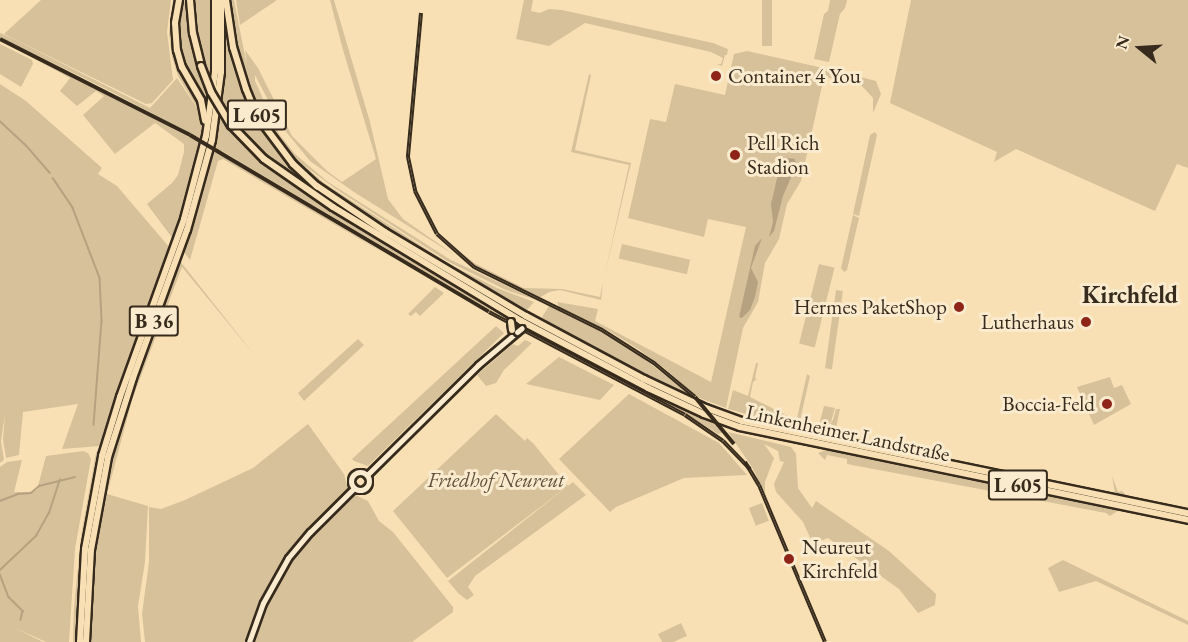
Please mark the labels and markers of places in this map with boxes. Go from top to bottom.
place label: Container 4 You [728,63,861,89]
marker: Container 4 You [709,69,723,83]
place label: Pell Rich Stadion [747,130,819,180]
marker: Pell Rich Stadion [728,148,742,162]
place label: Hermes PaketShop [794,294,947,320]
marker: Hermes PaketShop [952,300,966,314]
place label: Lutherhaus [981,309,1074,335]
marker: Lutherhaus [1079,315,1093,329]
place label: Boccia-Feld [1002,391,1095,417]
marker: Boccia-Feld [1100,397,1114,411]
place label: Neureut Kirchfeld [802,534,878,584]
marker: Neureut Kirchfeld [780,550,798,568]

